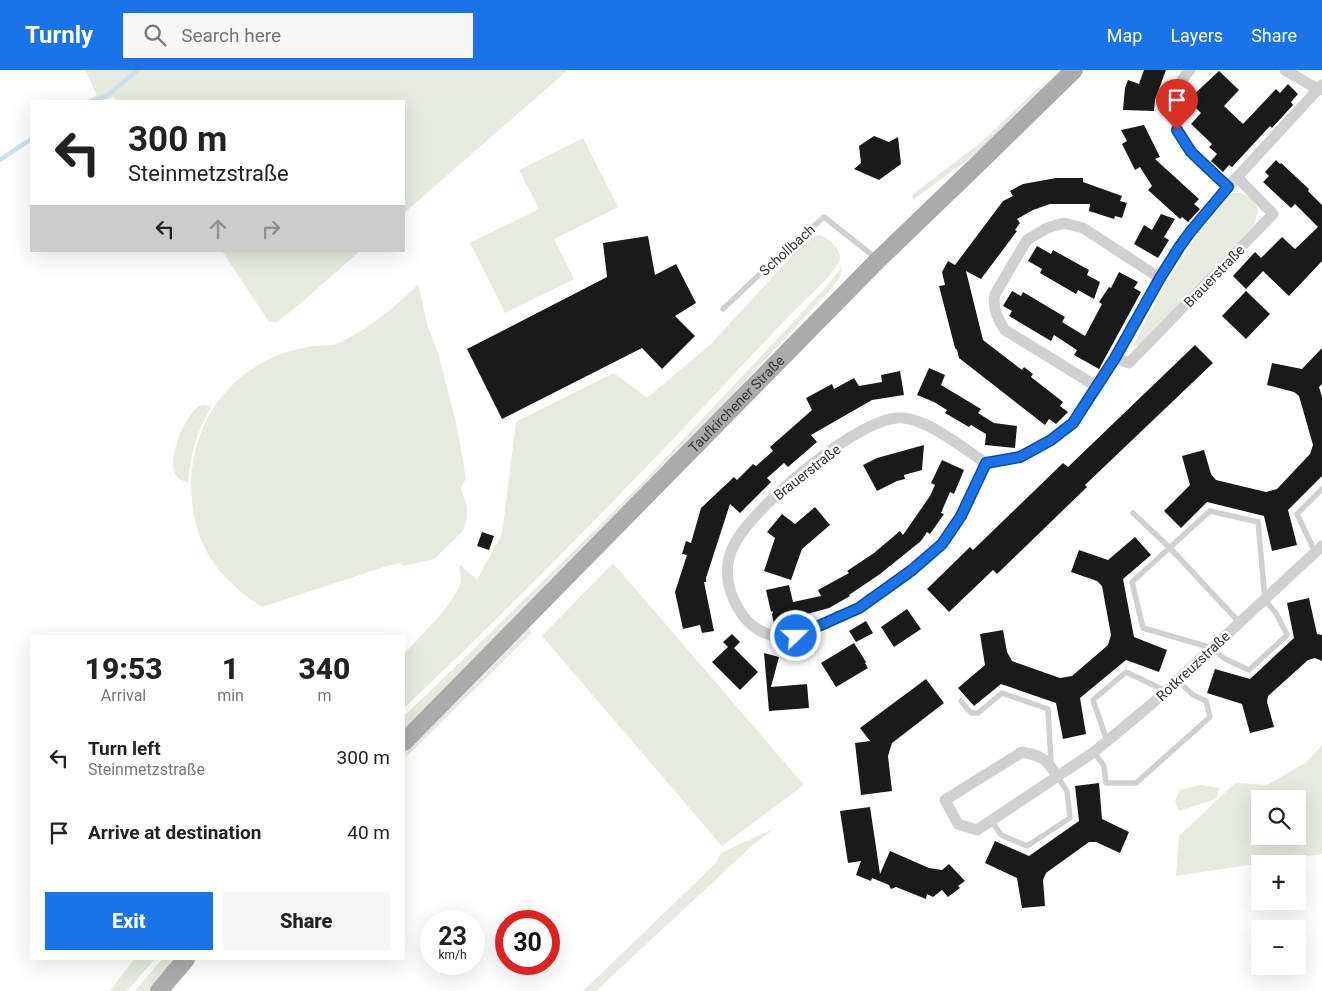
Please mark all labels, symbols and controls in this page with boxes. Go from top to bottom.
search box [123,13,473,58]
text: Turnly [25,21,93,49]
icon: search [141,21,169,49]
text: Search here [181,24,281,47]
text: Map [1107,25,1142,46]
text: Layers [1170,25,1223,46]
text: Share [1251,25,1297,46]
pin [1156,79,1198,130]
icon: arrive [1163,86,1191,114]
text: 300 m [128,119,227,160]
icon: left [45,120,110,185]
text: Steinmetzstraße [128,161,289,186]
icon: left [151,215,179,243]
icon: ahead [204,215,232,243]
icon: right [257,215,285,243]
street label: Schollbach [756,221,818,279]
street label: Brauerstraße [1180,242,1248,310]
street label: Taufkirchener Straße [685,352,788,456]
street label: Brauerstraße [770,441,844,503]
position arrow [769,609,821,661]
street label: Rotkreuzstraße [1153,628,1233,704]
text: 19:53 [85,651,163,686]
text: 1 [222,651,239,686]
text: 340 [298,651,350,686]
text: Arrival [101,686,146,705]
text: min [217,686,244,705]
text: m [317,686,331,705]
text: Turn left [88,737,161,760]
icon: left [45,744,73,772]
text: 300 m [337,746,390,769]
text: Steinmetzstraße [88,760,205,779]
map controls [1251,790,1306,975]
button: search [1251,790,1306,845]
icon: arrive [45,819,73,847]
text: Arrive at destination [88,821,261,844]
text: 40 m [347,821,390,844]
button: + [1251,855,1306,910]
button: Exit [45,892,213,950]
button: Share [223,892,390,950]
speed limit sign: 30 [495,910,560,975]
button: − [1251,920,1306,975]
text: 23 [438,922,467,951]
text: km/h [438,948,467,962]

